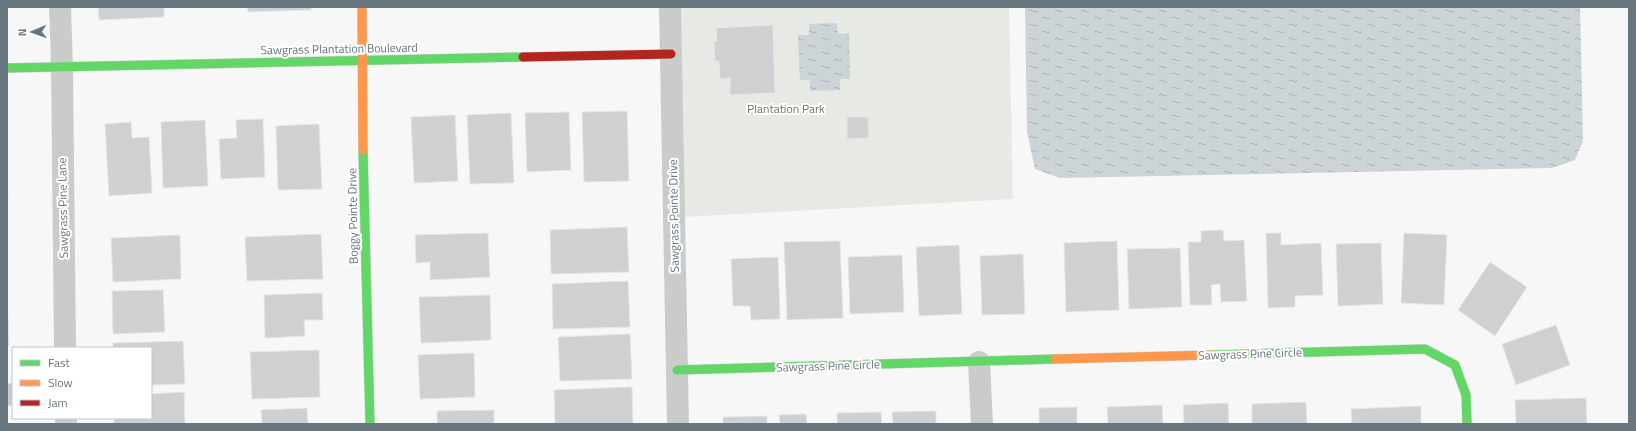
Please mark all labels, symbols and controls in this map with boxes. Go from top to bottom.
north arrow [12,12,52,52]
text: N [14,28,30,36]
street label: Sawgrass Plantation Boulevard [260,38,418,59]
park label: Plantation Park [747,99,825,118]
street label: Sawgrass Pine Lane [52,157,73,259]
street label: Sawgrass Pointe Drive [663,159,684,273]
street label: Boggy Pointe Drive [342,168,363,264]
street label: Sawgrass Pine Circle [1198,342,1302,365]
legend [12,347,152,419]
text: Fast [48,353,71,372]
street label: Sawgrass Pine Circle [776,354,880,377]
text: Slow [48,373,73,392]
text: Jam [48,393,68,412]

